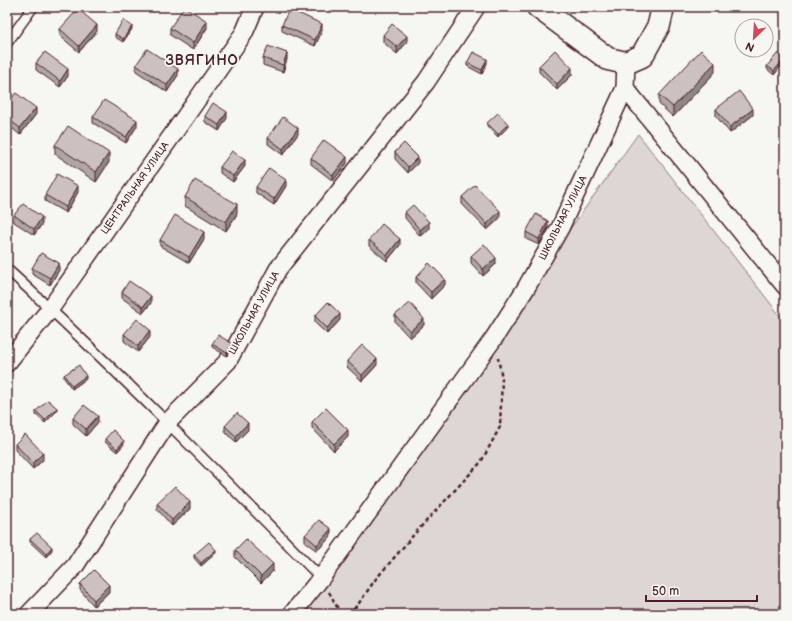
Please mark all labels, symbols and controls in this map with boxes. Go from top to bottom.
north arrow [734,18,774,58]
text: N [743,39,756,54]
district label: ЗВЯГИНО [165,52,239,69]
street label: ЦЕНТРАЛЬНАЯ УЛИЦА [99,139,172,236]
street label: ШКОЛЬНАЯ УЛИЦА [537,173,590,262]
street label: ШКОЛЬНАЯ УЛИЦА [226,269,282,357]
scale bar [646,577,757,603]
text: 50 m [652,584,679,599]

